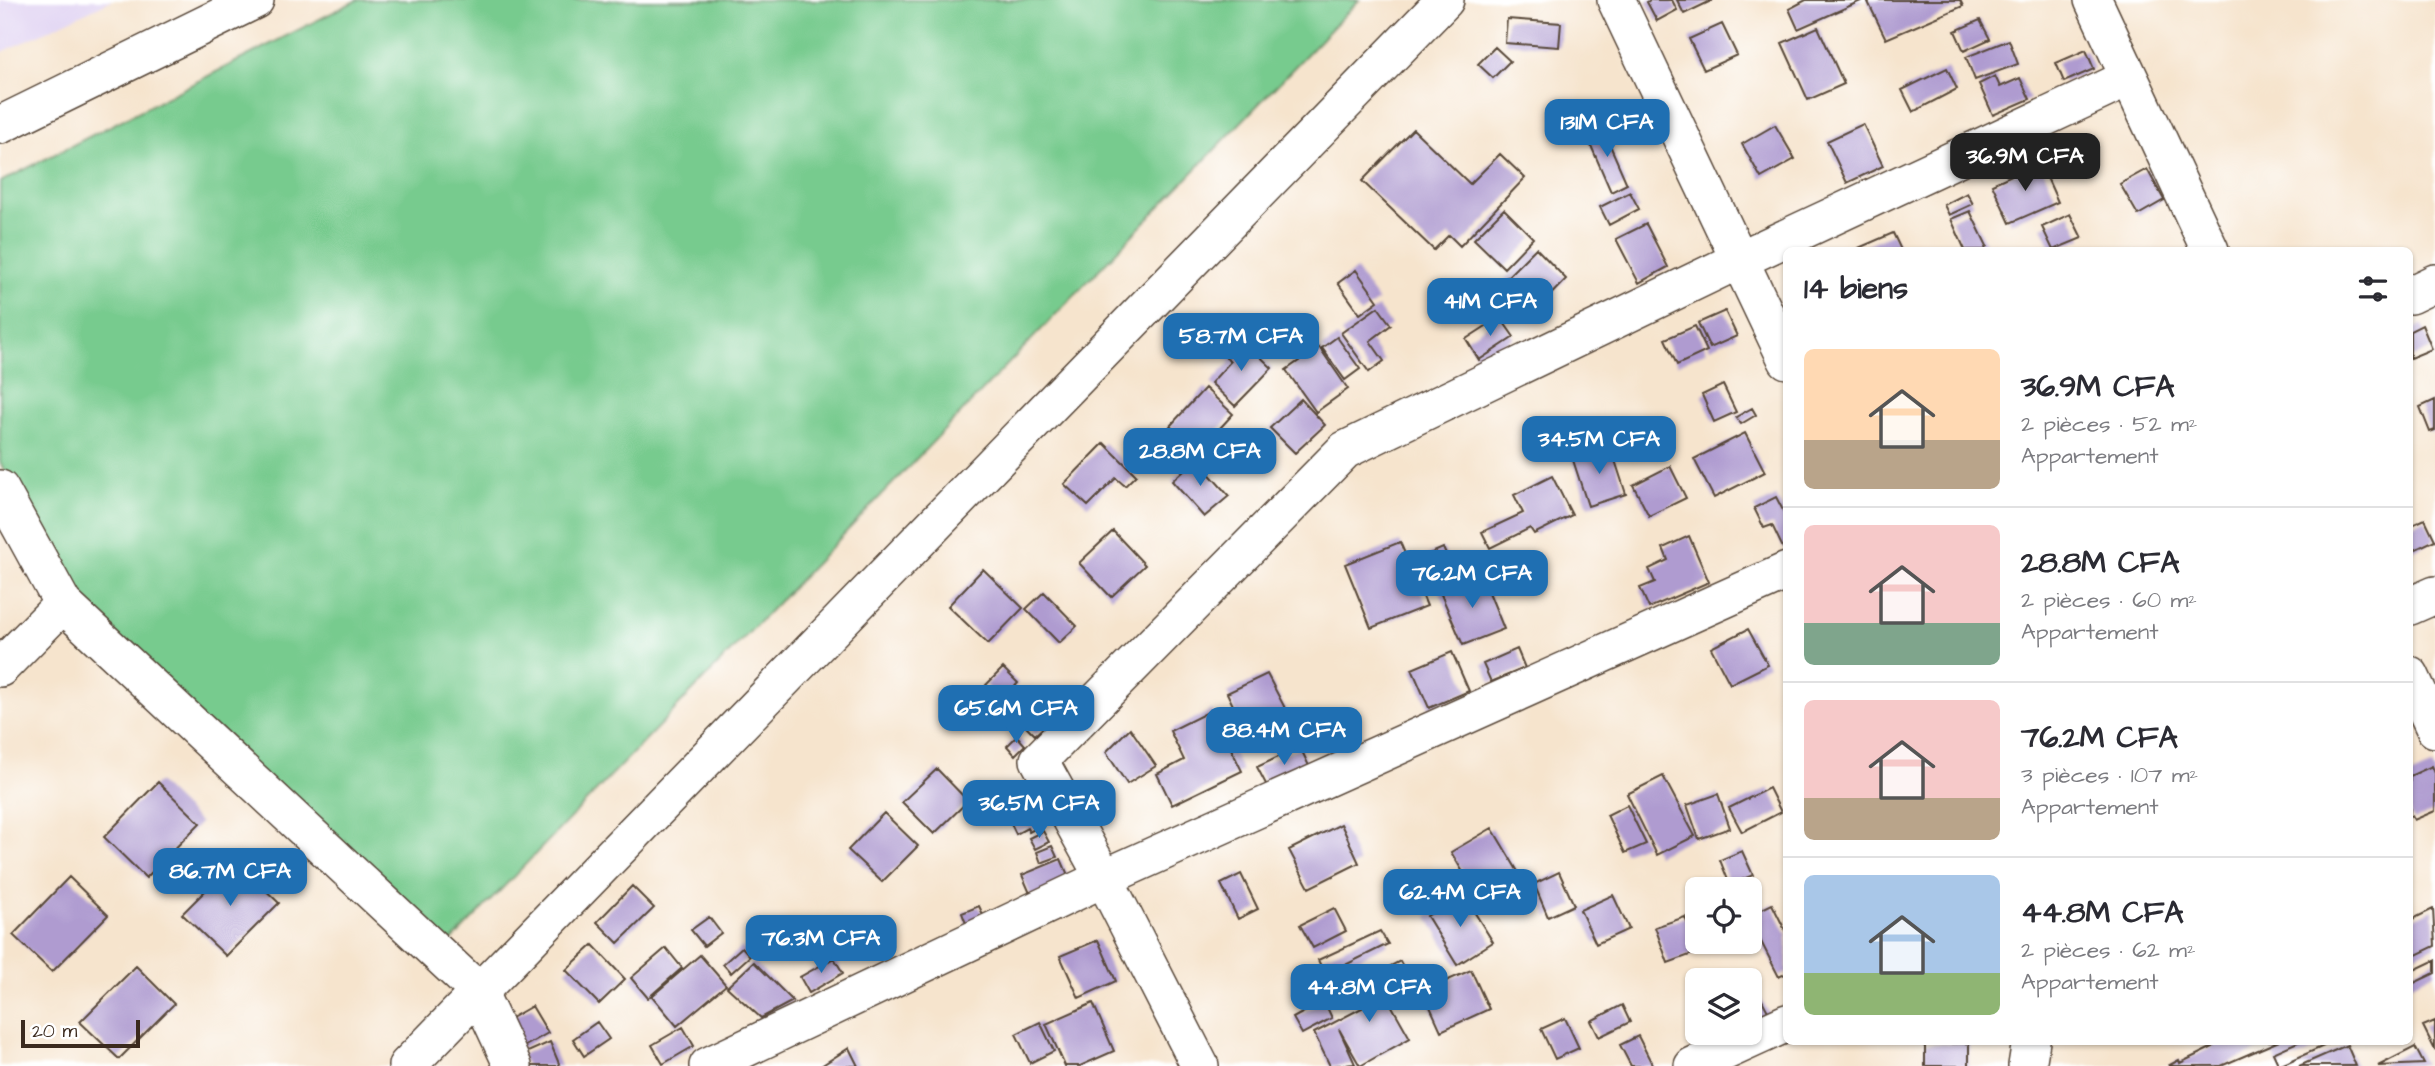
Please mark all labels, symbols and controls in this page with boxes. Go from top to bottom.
pin: 131M CFA [1535,100,1679,159]
text: 131M CFA [1561,106,1653,138]
pin: 36.9M CFA [1945,134,2105,193]
text: 36.9M CFA [1966,140,2084,172]
text: 14 biens [1804,268,1908,310]
icon: filters [2354,270,2392,308]
pin: 41M CFA [1425,278,1555,338]
text: 41M CFA [1443,285,1537,317]
pin: 58.7M CFA [1161,314,1321,373]
text: 58.7M CFA [1179,320,1303,352]
text: 36.9M CFA [2021,366,2174,408]
icon: home [1860,377,1944,461]
text: 2 pièces · 52 m² [2021,408,2197,440]
pin: 34.5M CFA [1519,416,1679,476]
text: 34.5M CFA [1538,423,1660,455]
pin: 28.8M CFA [1120,428,1280,488]
text: 28.8M CFA [1139,435,1261,467]
text: Appartement [2021,440,2159,472]
text: 28.8M CFA [2021,542,2179,584]
pin: 76.2M CFA [1392,550,1552,610]
icon: home [1860,553,1944,637]
text: 76.2M CFA [1412,557,1532,589]
text: 2 pièces · 60 m² [2021,584,2197,616]
text: Appartement [2021,616,2159,648]
pin: 65.6M CFA [936,686,1096,745]
text: 65.6M CFA [954,692,1078,724]
pin: 88.4M CFA [1204,708,1364,767]
text: 88.4M CFA [1222,714,1346,746]
text: 76.2M CFA [2021,717,2178,759]
icon: home [1860,728,1944,812]
text: 3 pièces · 107 m² [2021,759,2198,791]
pin: 36.5M CFA [959,780,1119,840]
text: 36.5M CFA [979,787,1099,819]
text: Appartement [2021,791,2159,823]
pin: 86.7M CFA [150,848,310,908]
text: 86.7M CFA [169,855,291,887]
pin: 62.4M CFA [1380,870,1540,929]
text: 62.4M CFA [1399,876,1521,908]
map controls [1685,877,1762,1045]
button: locate [1685,877,1762,954]
text: 44.8M CFA [2021,892,2184,934]
icon: home [1860,903,1944,987]
pin: 76.3M CFA [741,916,901,975]
text: 76.3M CFA [762,922,880,954]
text: 2 pièces · 62 m² [2021,934,2196,966]
pin: 44.8M CFA [1289,964,1449,1024]
text: Appartement [2021,966,2159,998]
button: layers [1685,968,1762,1045]
text: 44.8M CFA [1307,971,1431,1003]
scale bar [21,1017,140,1049]
text: 20 m [32,1018,77,1045]

